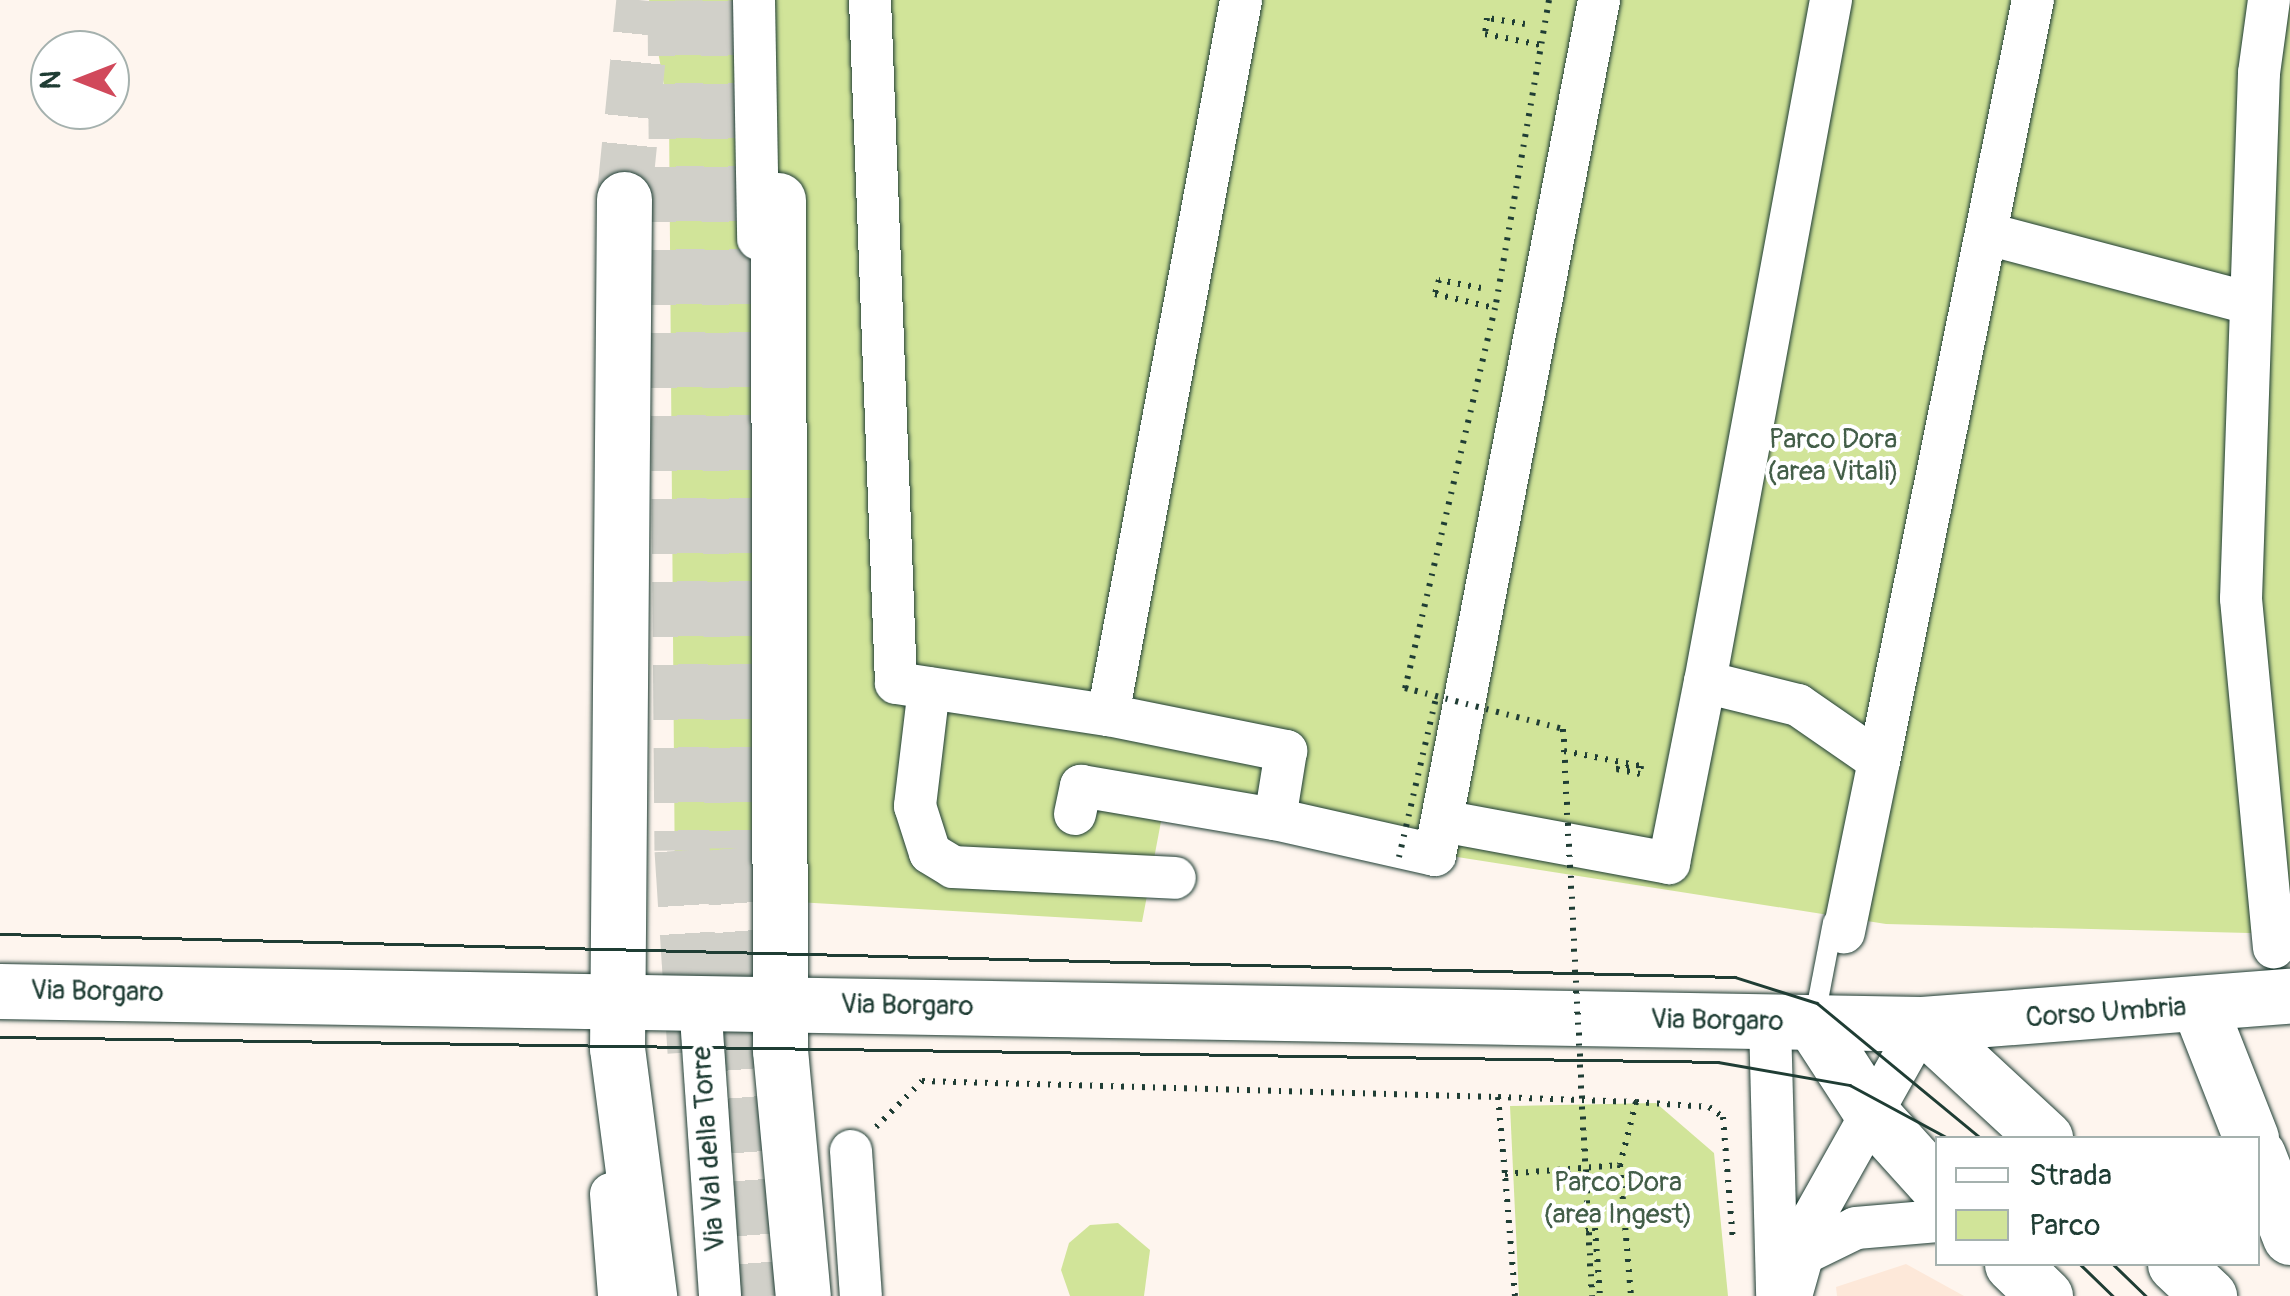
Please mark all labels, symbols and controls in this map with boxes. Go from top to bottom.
north arrow [30,30,130,130]
text: N [34,71,69,89]
park label: Parco Dora (area Vitali) [1767,423,1899,489]
street label: Via Borgaro [30,974,164,1010]
street label: Via Borgaro [840,988,974,1024]
street label: Corso Umbria [2024,991,2188,1035]
street label: Via Borgaro [1650,1003,1784,1039]
street label: Via Val della Torre [685,1045,733,1253]
legend [1935,1136,2260,1266]
text: Strada [2029,1157,2112,1194]
park label: Parco Dora (area Ingest) [1543,1166,1693,1232]
text: Parco [2029,1207,2100,1244]

